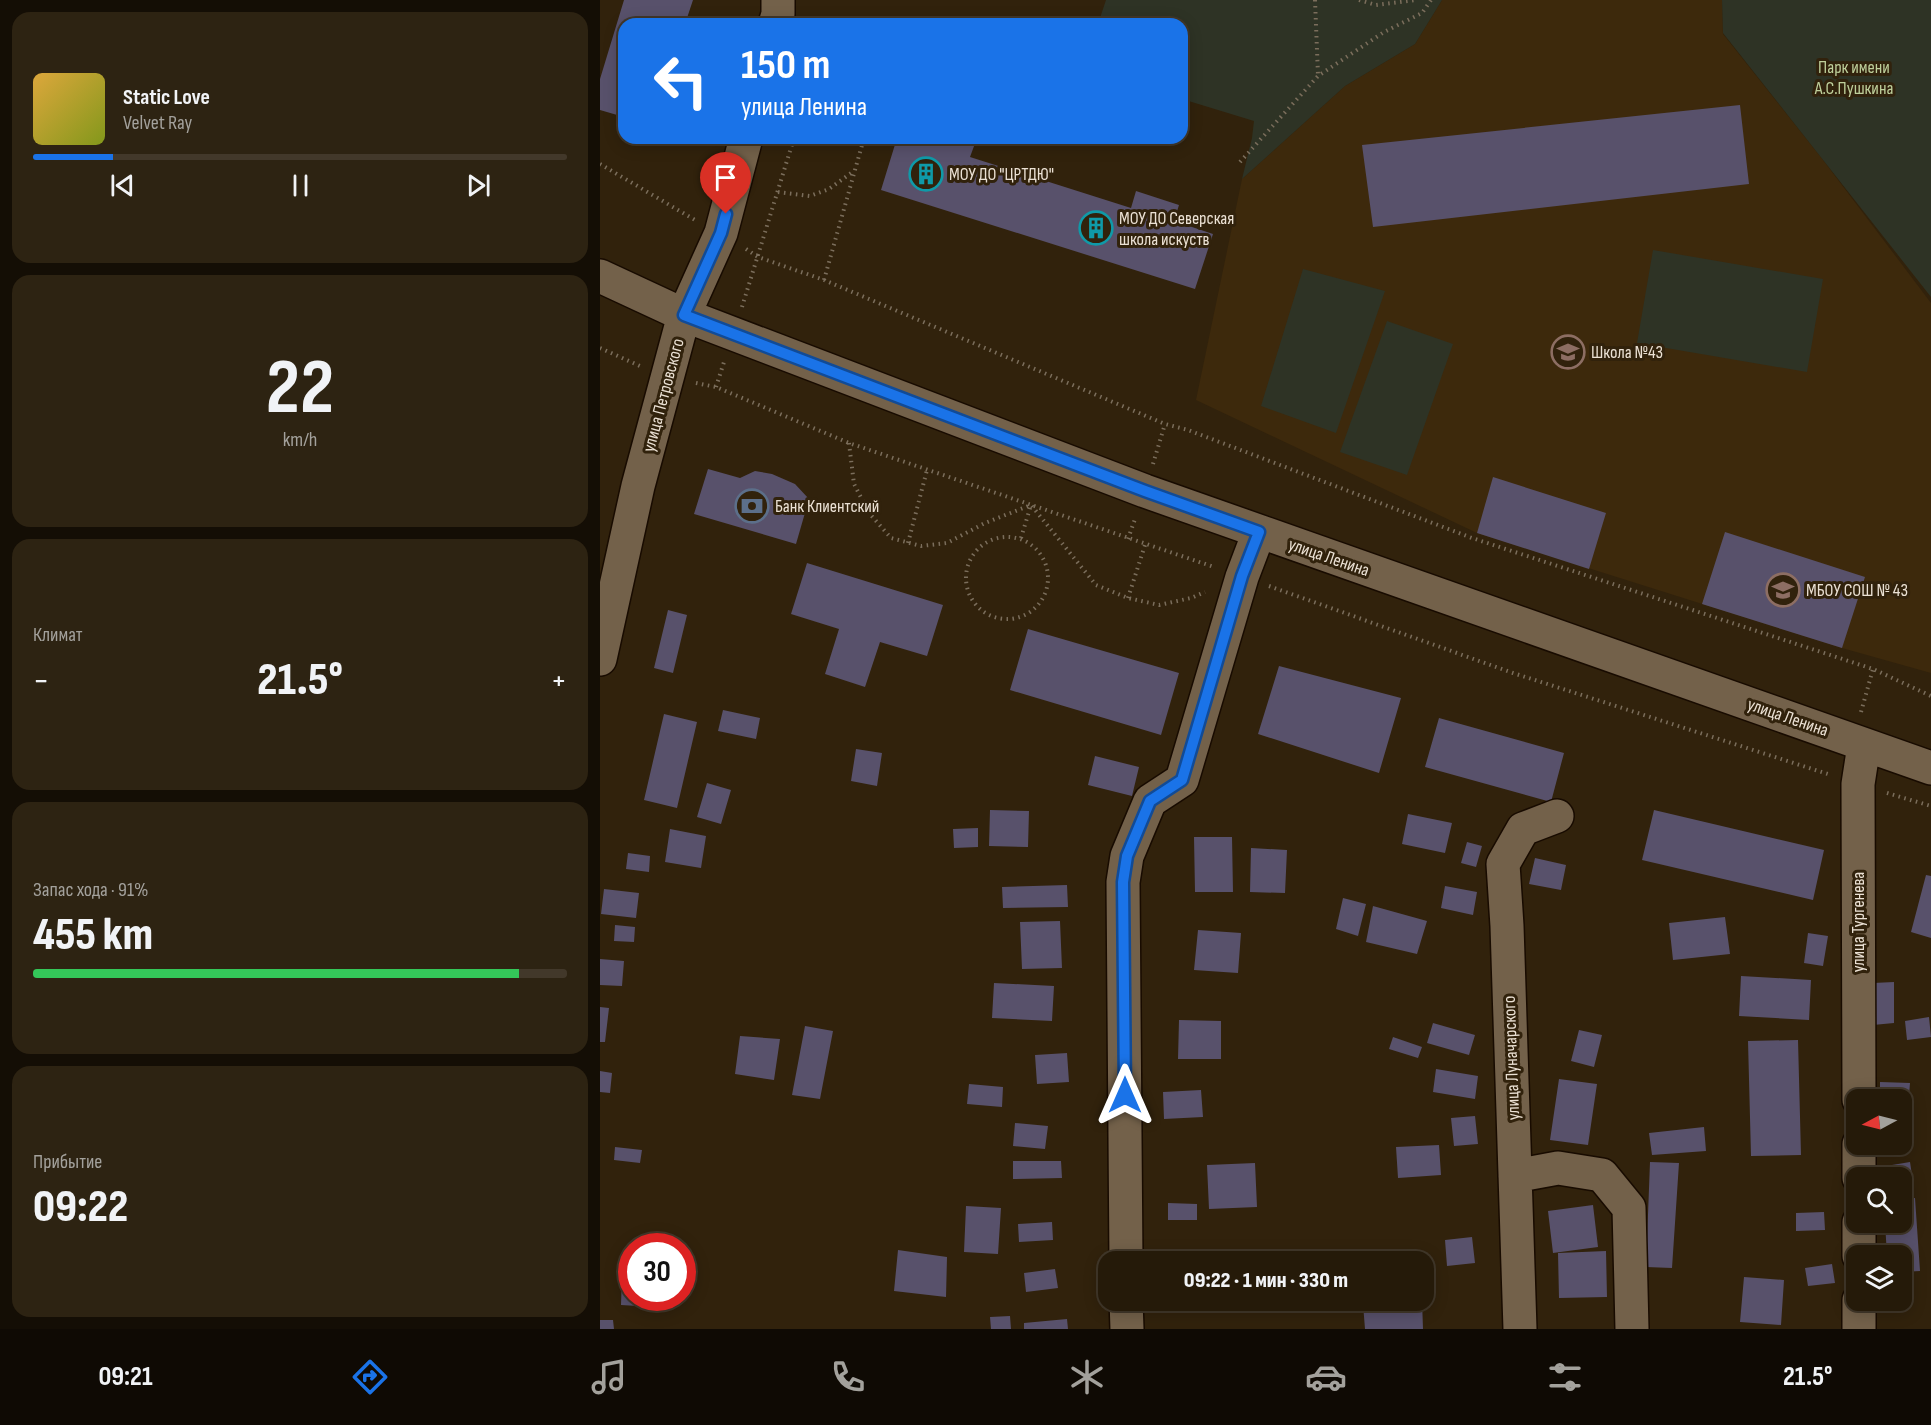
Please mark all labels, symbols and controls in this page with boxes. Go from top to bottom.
text: 150 m [741,40,830,91]
icon: left [642,42,720,120]
park label: Парк имени А.С.Пушкина [1814,57,1893,99]
text: Static Love [123,84,210,111]
text: улица Ленина [741,91,867,123]
text: Velvet Ray [123,111,192,135]
pin [700,152,751,214]
building icon: МОУ ДО "ЦРТДЮ" [908,156,944,192]
icon: arrive [709,161,742,194]
place label: МОУ ДО "ЦРТДЮ" [949,164,1054,185]
icon: previous [106,169,139,202]
icon: pause [284,169,317,202]
icon: next [462,169,495,202]
place label: МОУ ДО Северская школа искуств [1119,208,1234,250]
building icon: МОУ ДО Северская школа искуств [1078,210,1114,246]
school or university icon: Школа №43 [1550,334,1586,370]
street label: улица Петровского [638,336,689,454]
text: 22 [266,342,334,435]
place label: Школа №43 [1591,342,1663,363]
text: km/h [283,428,317,452]
bank icon: Банк Клиентский [734,488,770,524]
place label: Банк Клиентский [775,496,879,517]
street label: улица Ленина [1286,534,1372,581]
school or university icon: МБОУ СОШ № 43 [1765,572,1801,608]
place label: МБОУ СОШ № 43 [1806,580,1908,601]
text: Климат [33,623,83,647]
text: 21.5° [257,653,343,708]
text: − [33,661,49,701]
text: + [551,661,567,701]
street label: улица Ленина [1745,694,1831,741]
street label: улица Тургенева [1848,872,1869,972]
text: Запас хода · 91% [33,878,148,902]
text: 455 km [33,908,153,963]
street label: улица Луначарского [1499,995,1524,1121]
position arrow [1093,1063,1157,1127]
north arrow [1846,1089,1912,1155]
map controls [1846,1089,1912,1311]
text: Прибытие [33,1150,102,1174]
button: search [1846,1167,1912,1233]
text: 09:22 [33,1180,128,1235]
speed limit sign: 30 [618,1233,696,1311]
button: layers [1846,1245,1912,1311]
text: 09:22 · 1 мин · 330 m [1184,1267,1348,1294]
icon: directions [349,1356,391,1398]
icon: music [588,1356,630,1398]
icon: phone [827,1356,869,1398]
icon: climate [1066,1356,1108,1398]
icon: car [1305,1356,1347,1398]
icon: filters [1544,1356,1586,1398]
text: 09:21 [98,1361,153,1393]
text: 21.5° [1783,1361,1832,1393]

